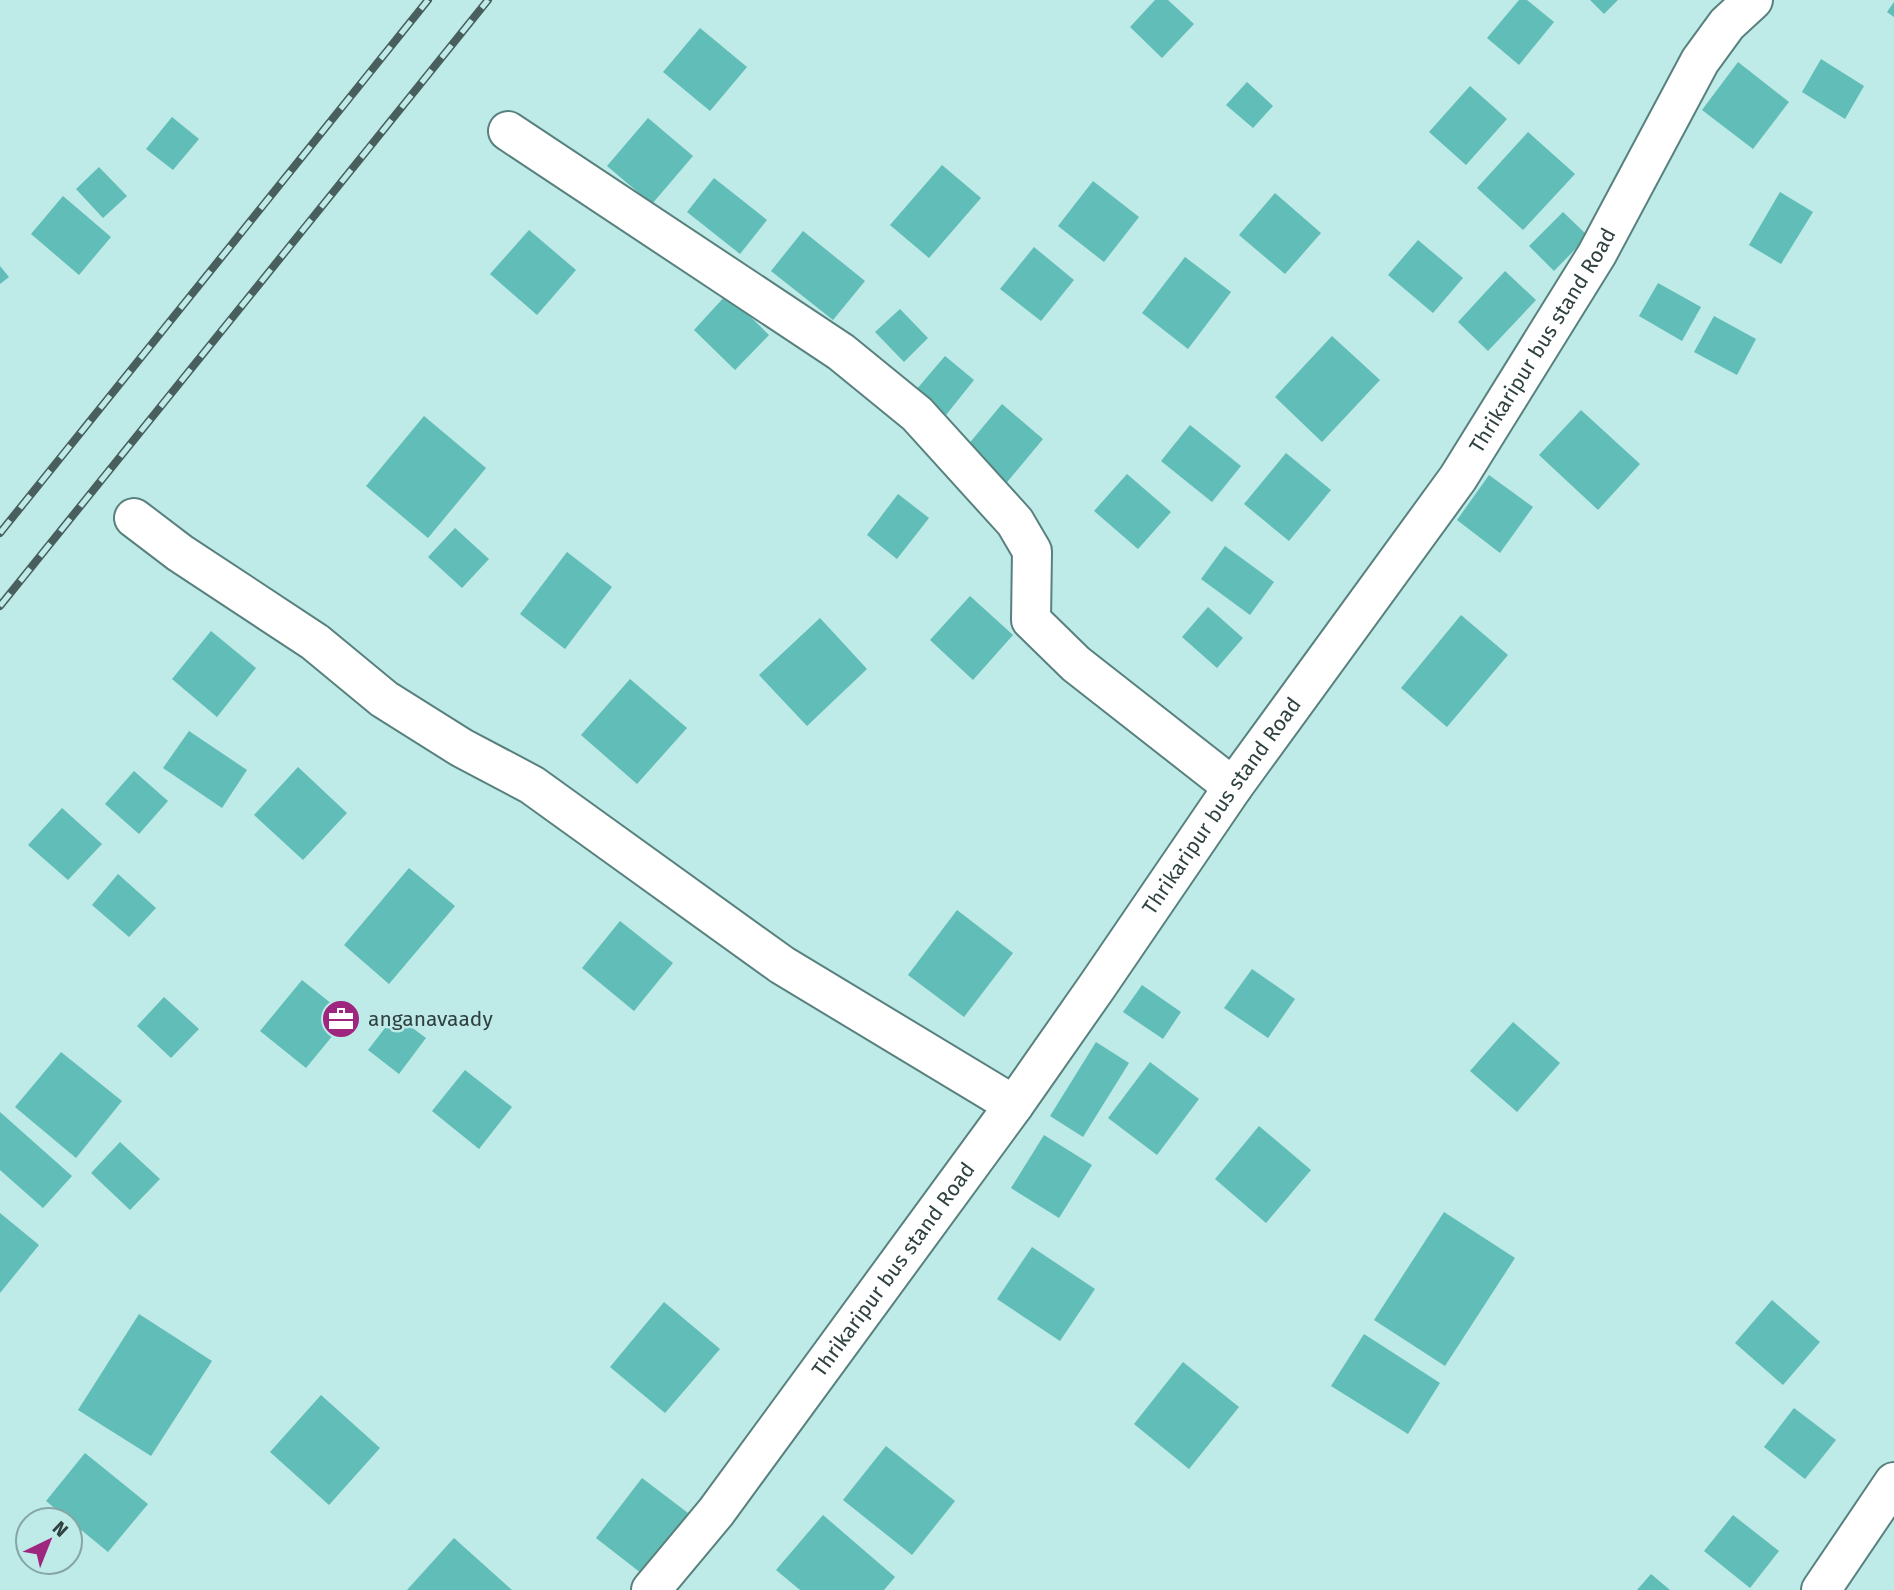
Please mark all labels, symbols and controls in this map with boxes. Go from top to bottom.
street label: Thrikaripur bus stand Road [1464,223,1621,458]
street label: Thrikaripur bus stand Road [1137,692,1307,920]
office icon: anganavaady [320,998,362,1040]
place label: anganavaady [368,1006,493,1032]
street label: Thrikaripur bus stand Road [806,1157,981,1382]
north arrow [14,1506,84,1576]
text: N [48,1516,73,1542]

